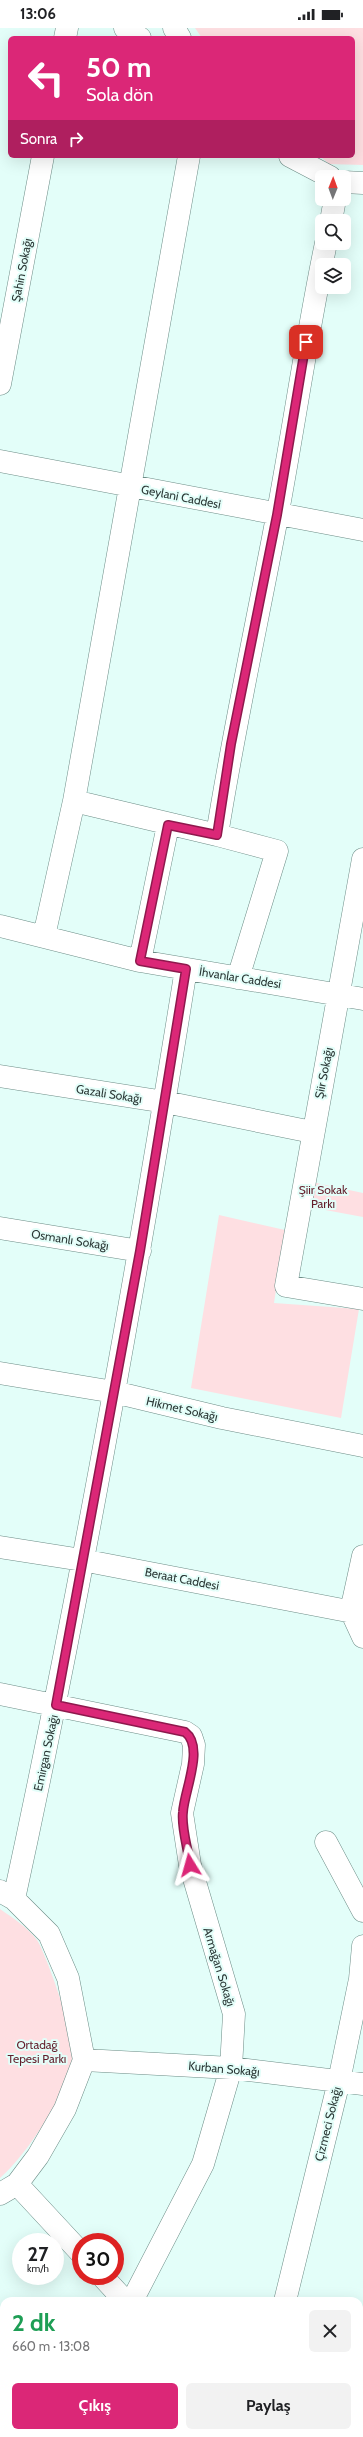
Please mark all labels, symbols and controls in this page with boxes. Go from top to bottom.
text: 13:06 [20,5,56,23]
text: 50 m [86,50,151,84]
icon: left [20,52,72,104]
text: Sola dön [86,84,153,106]
icon: right [65,128,87,150]
text: Sonra [20,130,57,148]
north arrow [315,170,351,206]
map controls [315,170,351,294]
button: search [315,214,351,250]
street label: Şahin Sokağı [8,237,35,303]
button: layers [315,258,351,294]
pin [289,325,323,359]
icon: arrive [295,331,317,353]
street label: Geylani Caddesi [140,481,222,512]
street label: İhvanlar Caddesi [198,964,282,991]
street label: Şiir Sokağı [311,1046,336,1100]
street label: Gazali Sokağı [75,1081,143,1106]
park label: Şiir Sokak Parkı [299,1182,348,1211]
street label: Osmanlı Sokağı [30,1226,110,1253]
street label: Hikmet Sokağı [145,1393,219,1424]
street label: Beraat Caddesi [144,1564,220,1593]
street label: Emirgan Sokağı [30,1713,61,1792]
position arrow [169,1844,211,1886]
street label: Armağan Sokağı [200,1926,239,2008]
park label: Ortadağ Tepesi Parkı [8,2037,66,2066]
street label: Kurban Sokağı [188,2058,260,2079]
street label: Çizmeci Sokağı [311,2085,344,2163]
speed limit sign: 30 [72,2233,124,2285]
text: 27 [28,2242,48,2266]
text: km/h [27,2262,49,2275]
text: 2 dk [12,2308,55,2337]
button: close [309,2310,351,2352]
text: 660 m · 13:08 [12,2338,90,2354]
button: Çıkış [12,2383,178,2429]
button: Paylaş [186,2383,351,2429]

